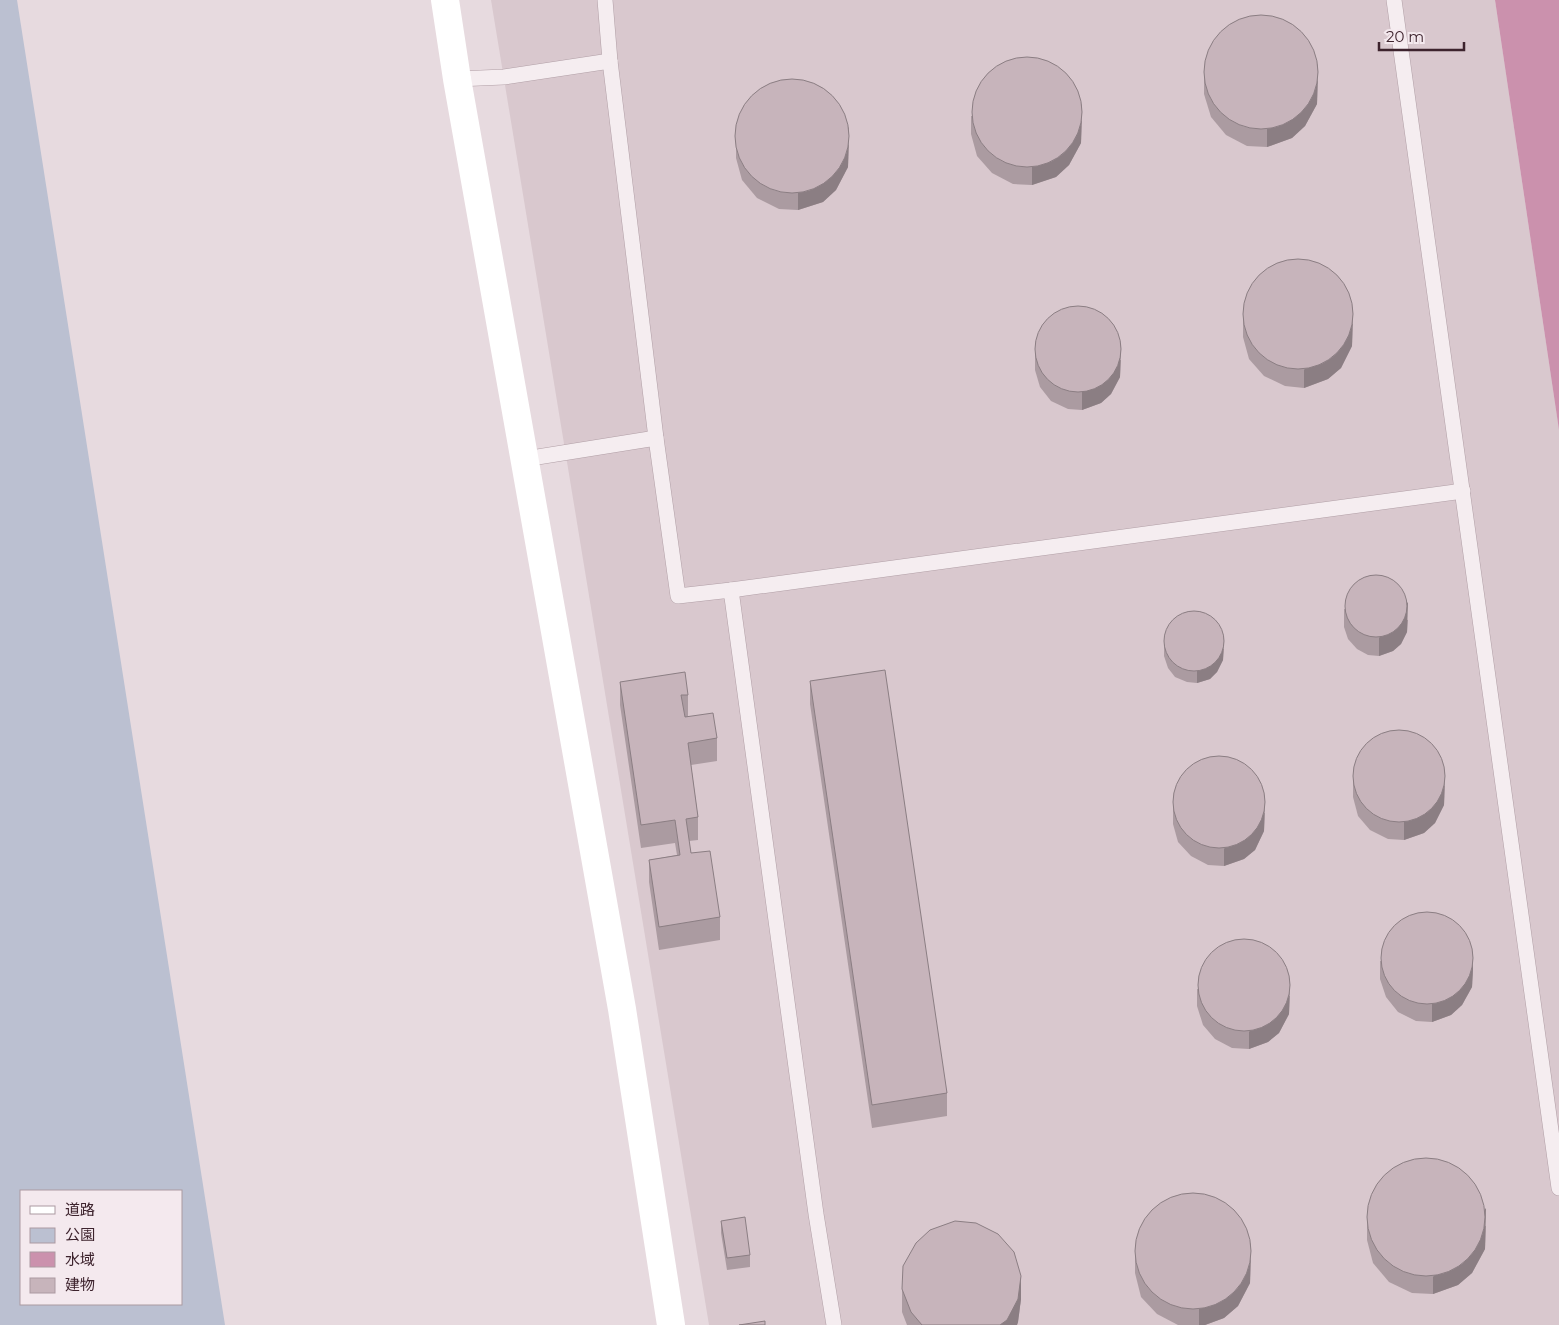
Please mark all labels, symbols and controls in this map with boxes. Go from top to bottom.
scale bar [1379,20,1464,52]
text: 20 m [1386,27,1424,46]
legend [20,1190,182,1305]
text: 道路 [65,1200,95,1219]
text: 公園 [65,1225,95,1244]
text: 水域 [65,1250,95,1269]
text: 建物 [65,1275,95,1294]

